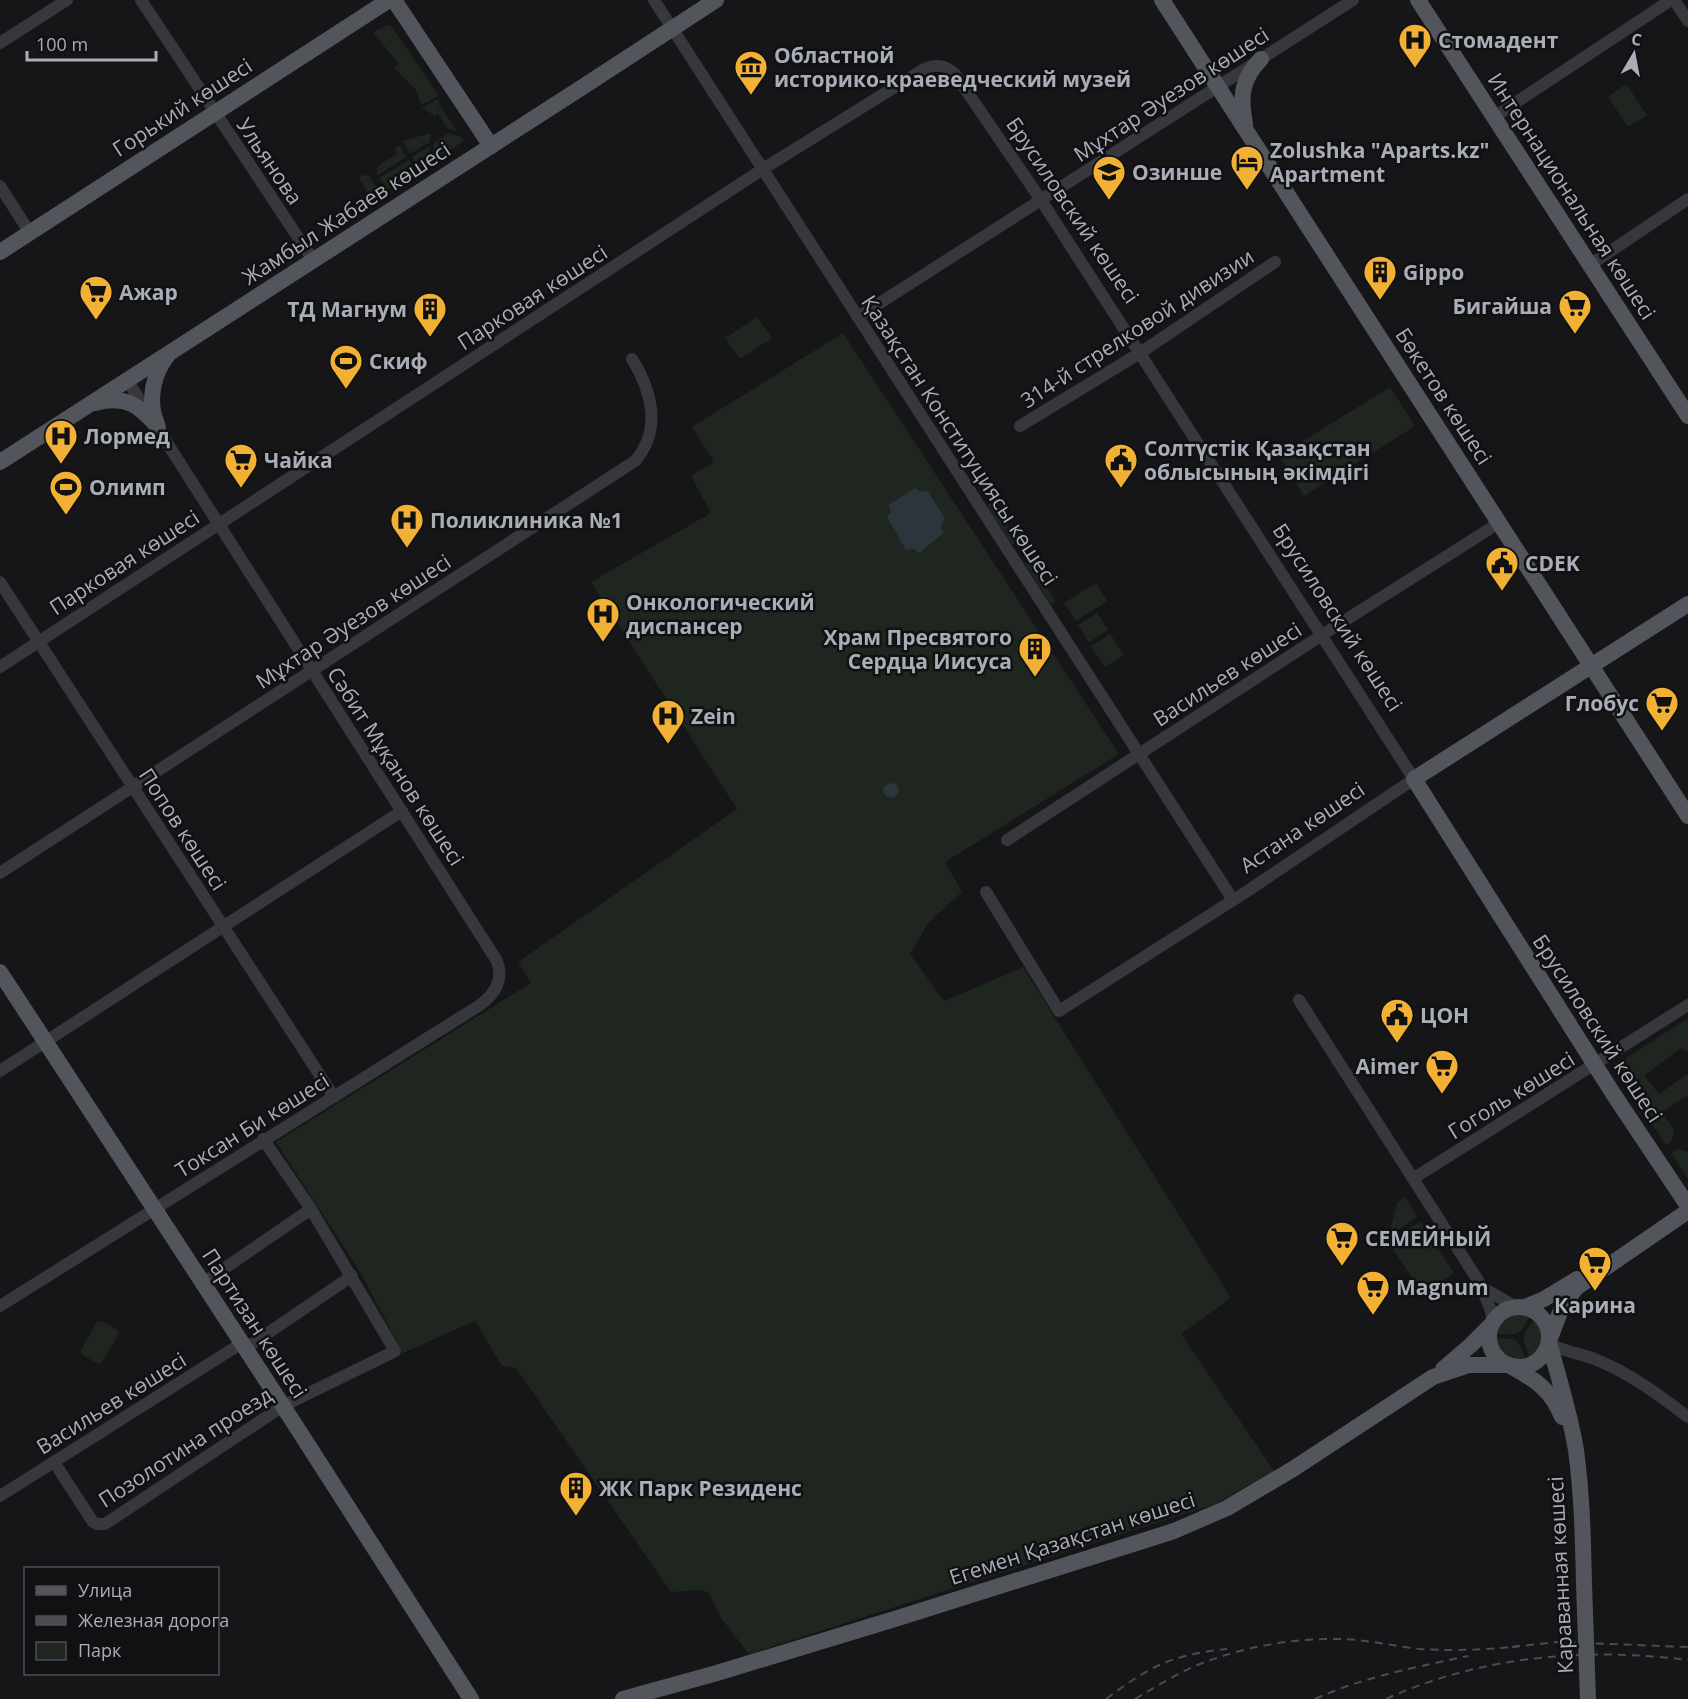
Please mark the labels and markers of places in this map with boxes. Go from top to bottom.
hospital icon: Стомадент [1397,22,1433,69]
place label: Стомадент [1438,26,1559,54]
place label: Oбластной историко-краеведческий музей [774,41,1131,93]
museum icon: Oбластной историко-краеведческий музей [733,49,769,96]
place label: Zolushka "Aparts.kz" Apartment [1270,136,1489,188]
hotel icon: Zolushka "Aparts.kz" Apartment [1229,144,1265,191]
school or university icon: Озинше [1091,154,1127,201]
place label: Озинше [1132,158,1222,186]
building icon: Gippo [1362,254,1398,301]
place label: Gippo [1403,258,1464,286]
supermarket icon: Ажар [78,274,114,321]
place label: Ажар [119,278,178,306]
supermarket icon: Бигайша [1557,288,1593,335]
building icon: ТД Магнум [412,291,448,338]
place label: Бигайша [1453,292,1552,320]
place label: ТД Магнум [287,295,407,323]
sports icon: Скиф [328,343,364,390]
place label: Скиф [369,347,428,375]
hospital icon: Лормед [43,418,79,465]
place label: Лормед [84,422,170,450]
place label: Солтүстік Қазақстан облысының әкімдігі [1144,434,1371,486]
supermarket icon: Чайка [223,442,259,489]
public building icon: Солтүстік Қазақстан облысының әкімдігі [1103,442,1139,489]
place label: Чайка [264,446,333,474]
sports icon: Олимп [48,469,84,516]
place label: Олимп [89,473,166,501]
hospital icon: Поликлиника №1 [389,502,425,549]
place label: Поликлиника №1 [430,506,623,534]
public building icon: CDEK [1484,545,1520,592]
place label: CDEK [1525,549,1580,577]
place label: Онкологический диспансер [626,588,815,640]
hospital icon: Онкологический диспансер [585,596,621,643]
place label: Храм Пресвятого Сердца Иисуса [823,623,1012,675]
building icon: Храм Пресвятого Сердца Иисуса [1017,631,1053,678]
supermarket icon: Глобус [1644,685,1680,732]
place label: Глобус [1565,689,1639,717]
hospital icon: Zein [650,698,686,745]
place label: Zein [691,702,736,730]
public building icon: ЦОН [1379,997,1415,1044]
place label: ЦОН [1420,1001,1469,1029]
supermarket icon: Aimer [1424,1048,1460,1095]
place label: Aimer [1356,1052,1419,1080]
supermarket icon: СЕМЕЙНЫЙ [1324,1220,1360,1267]
place label: СЕМЕЙНЫЙ [1365,1224,1491,1252]
supermarket icon: Карина [1577,1245,1613,1292]
supermarket icon: Magnum [1355,1269,1391,1316]
place label: Magnum [1396,1273,1489,1301]
place label: Карина [1554,1291,1636,1319]
building icon: ЖК Парк Резиденс [558,1470,594,1517]
place label: ЖК Парк Резиденс [599,1474,802,1502]

